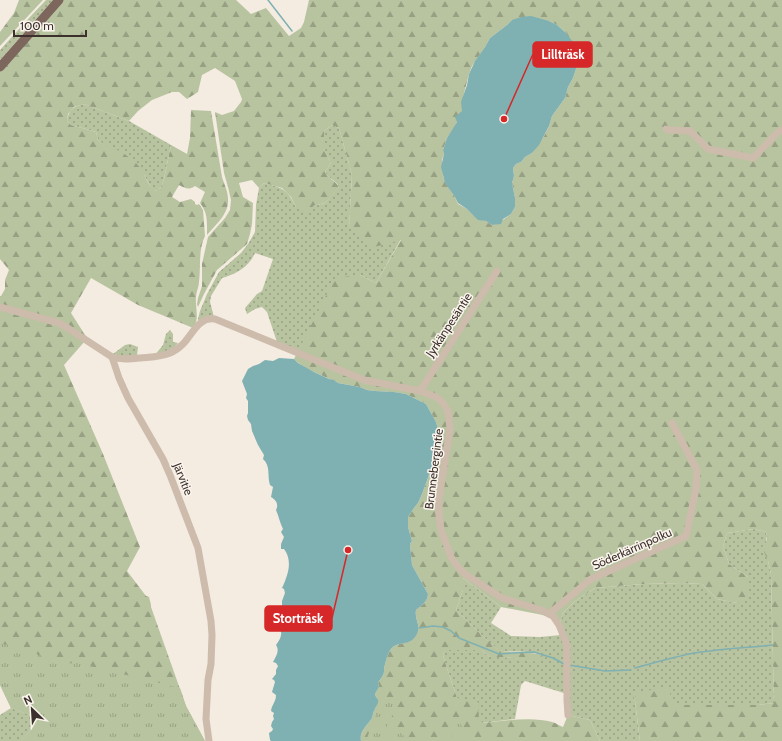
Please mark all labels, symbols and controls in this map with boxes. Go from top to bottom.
scale bar [14,12,86,38]
text: 100 m [20,18,54,33]
callout: Lillträsk [533,42,592,67]
text: Lillträsk [541,46,585,62]
street label: Jyrkänpesäntie [422,290,475,360]
street label: Brunnebergintie [421,428,446,510]
street label: Järvitie [170,459,197,497]
street label: Söderkärrinpolku [590,524,674,573]
callout: Storträsk [265,606,332,631]
text: Storträsk [273,610,324,626]
north arrow [12,689,52,729]
text: N [21,692,34,708]

